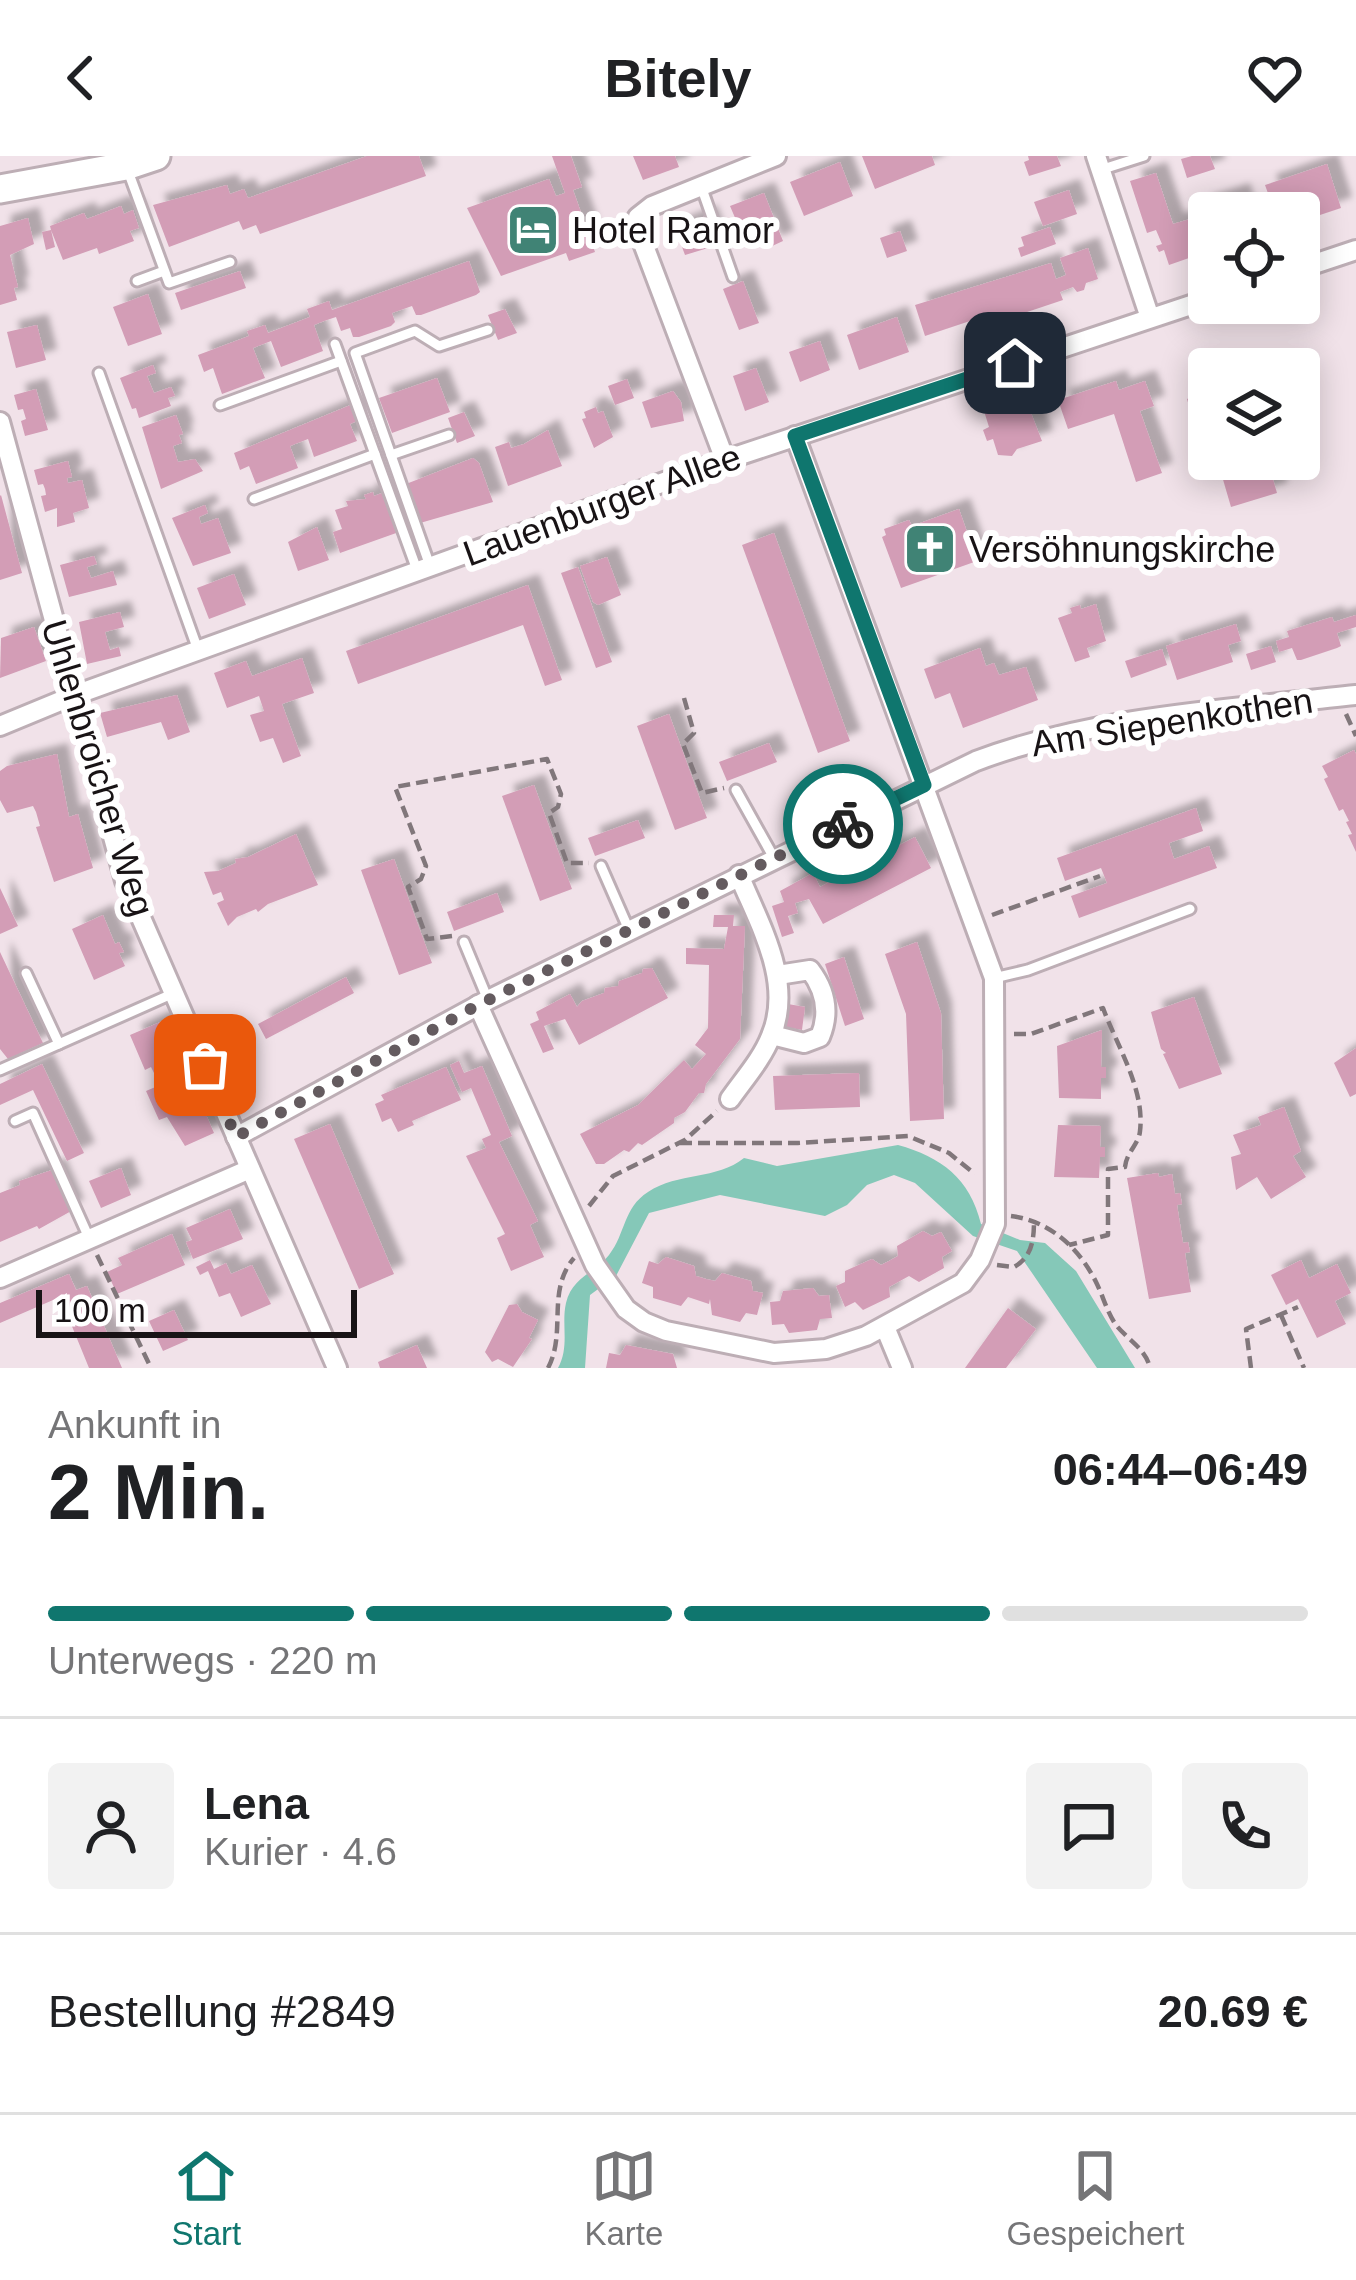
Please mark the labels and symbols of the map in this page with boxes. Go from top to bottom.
hotel icon: Hotel Ramor [505,202,561,258]
place label: Hotel Ramor [572,210,774,251]
pin [964,312,1066,414]
street label: Lauenburger Allee [458,436,746,574]
church icon: Versöhnungskirche [902,521,958,577]
place label: Versöhnungskirche [969,529,1275,570]
street label: Uhlenbroicher Weg [33,615,163,921]
street label: Am Siepenkothen [1028,680,1316,764]
courier [783,764,903,884]
pin [154,1014,256,1116]
scale bar [36,1284,357,1337]

